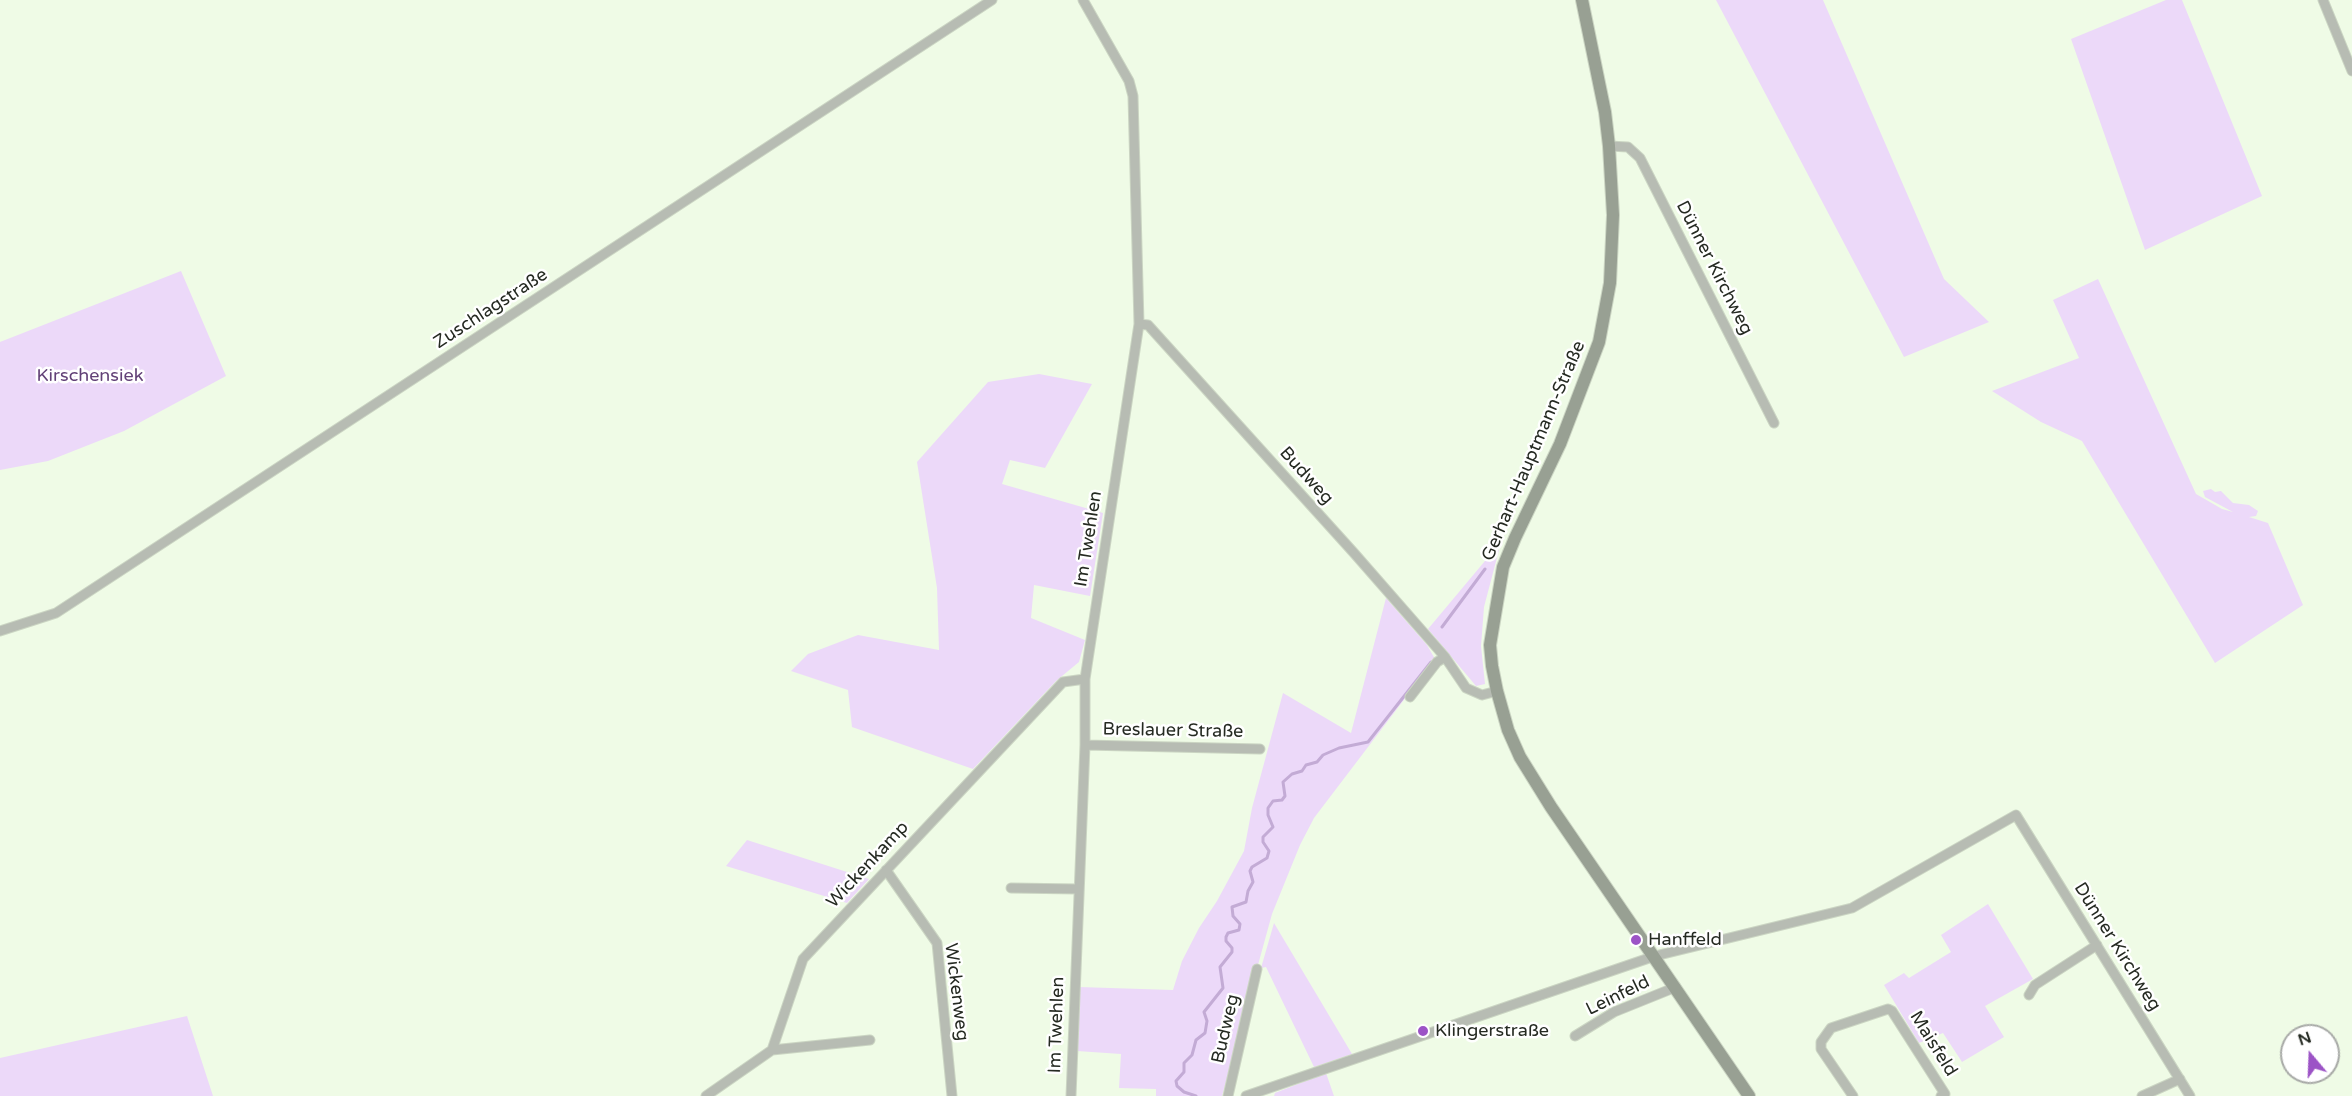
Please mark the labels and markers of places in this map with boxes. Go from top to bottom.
place label: Hanffeld [1648,929,1722,951]
marker: Hanffeld [1629,933,1643,947]
place label: Klingerstraße [1435,1020,1549,1042]
marker: Klingerstraße [1416,1024,1430,1038]

